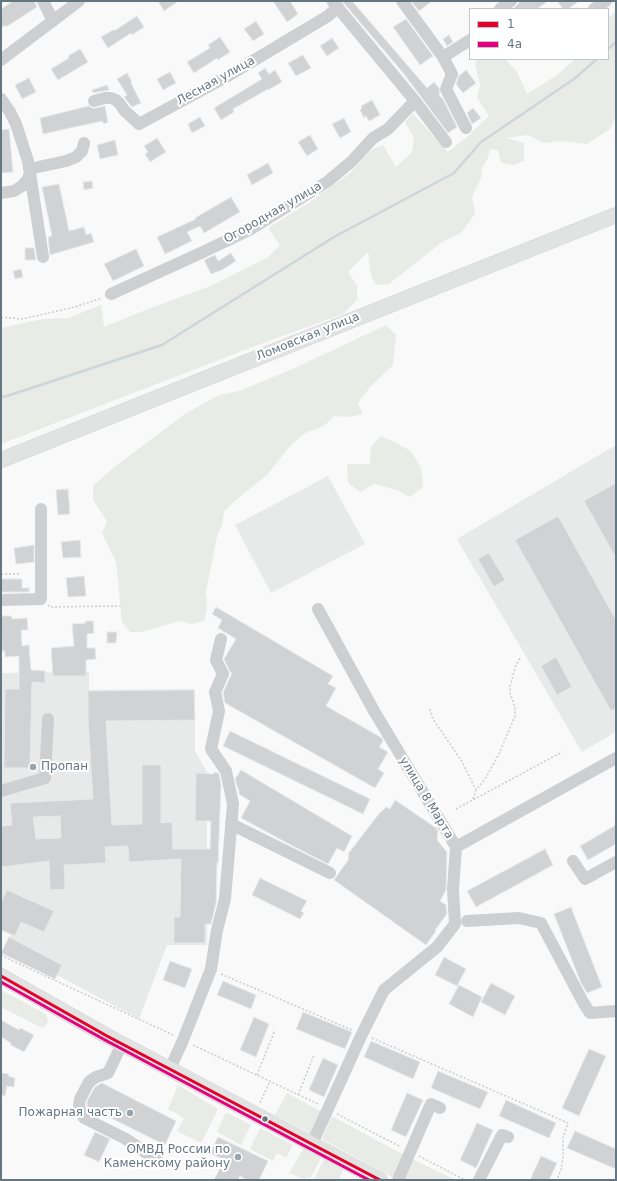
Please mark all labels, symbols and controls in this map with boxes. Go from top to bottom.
legend [469,8,609,60]
text: 1 [507,17,515,31]
text: 4а [507,37,522,51]
street label: Лесная улица [174,54,258,108]
street label: Огородная улица [221,179,325,247]
street label: Ломовская улица [254,310,362,364]
street label: улица 8 Марта [396,754,456,842]
place label: Пропан [41,760,88,774]
marker: Пропан [28,762,38,772]
place label: Пожарная часть [19,1106,122,1120]
marker: Пожарная часть [125,1108,135,1118]
unlabelled marker [260,1114,270,1124]
place label: ОМВД России по Каменскому району [104,1143,230,1171]
marker: ОМВД России по Каменскому району [233,1152,243,1162]

